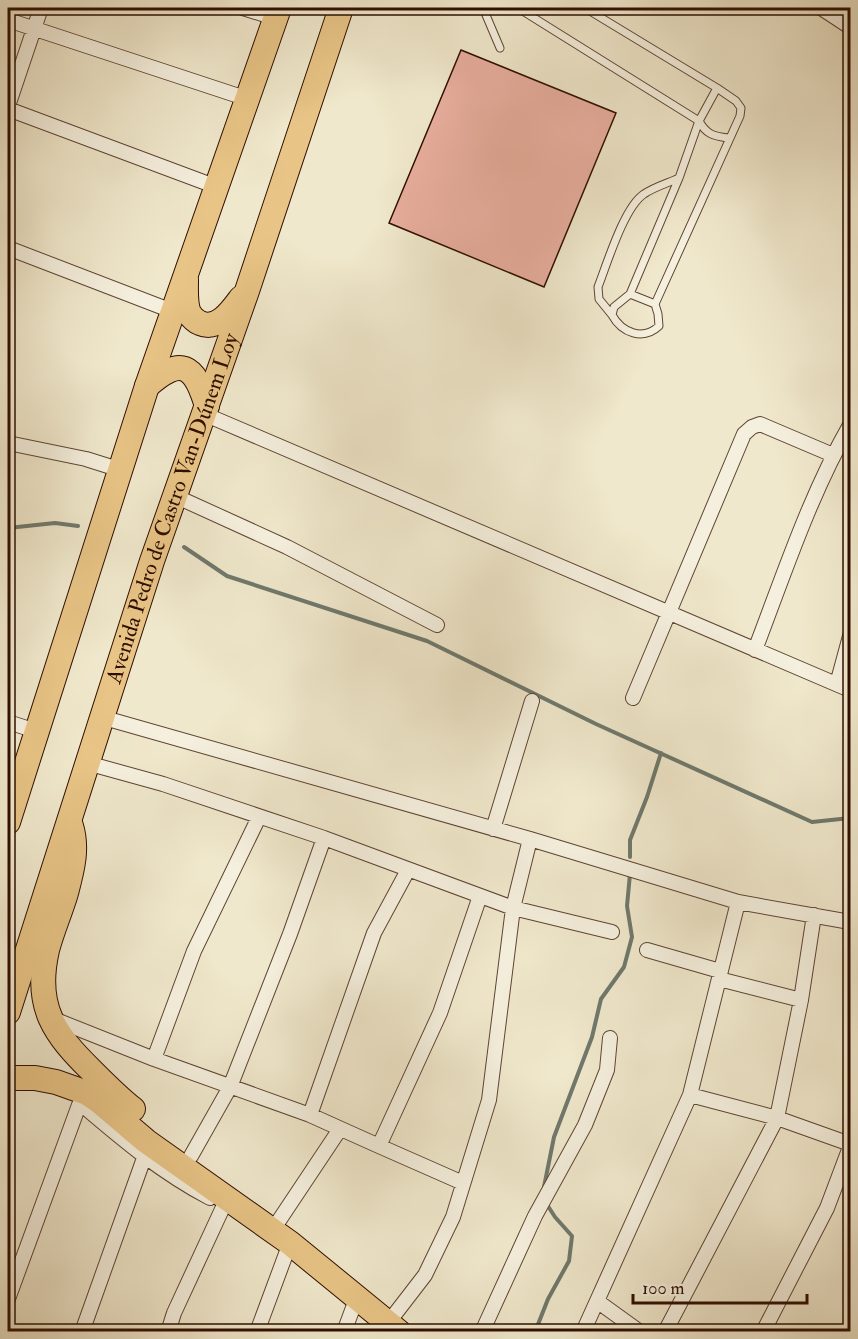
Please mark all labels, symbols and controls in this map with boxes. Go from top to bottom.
street label: Avenida Pedro de Castro Van-Dúnem Loy [100,329,245,688]
scale bar [633,1267,807,1305]
text: 100 m [642,1277,685,1300]

